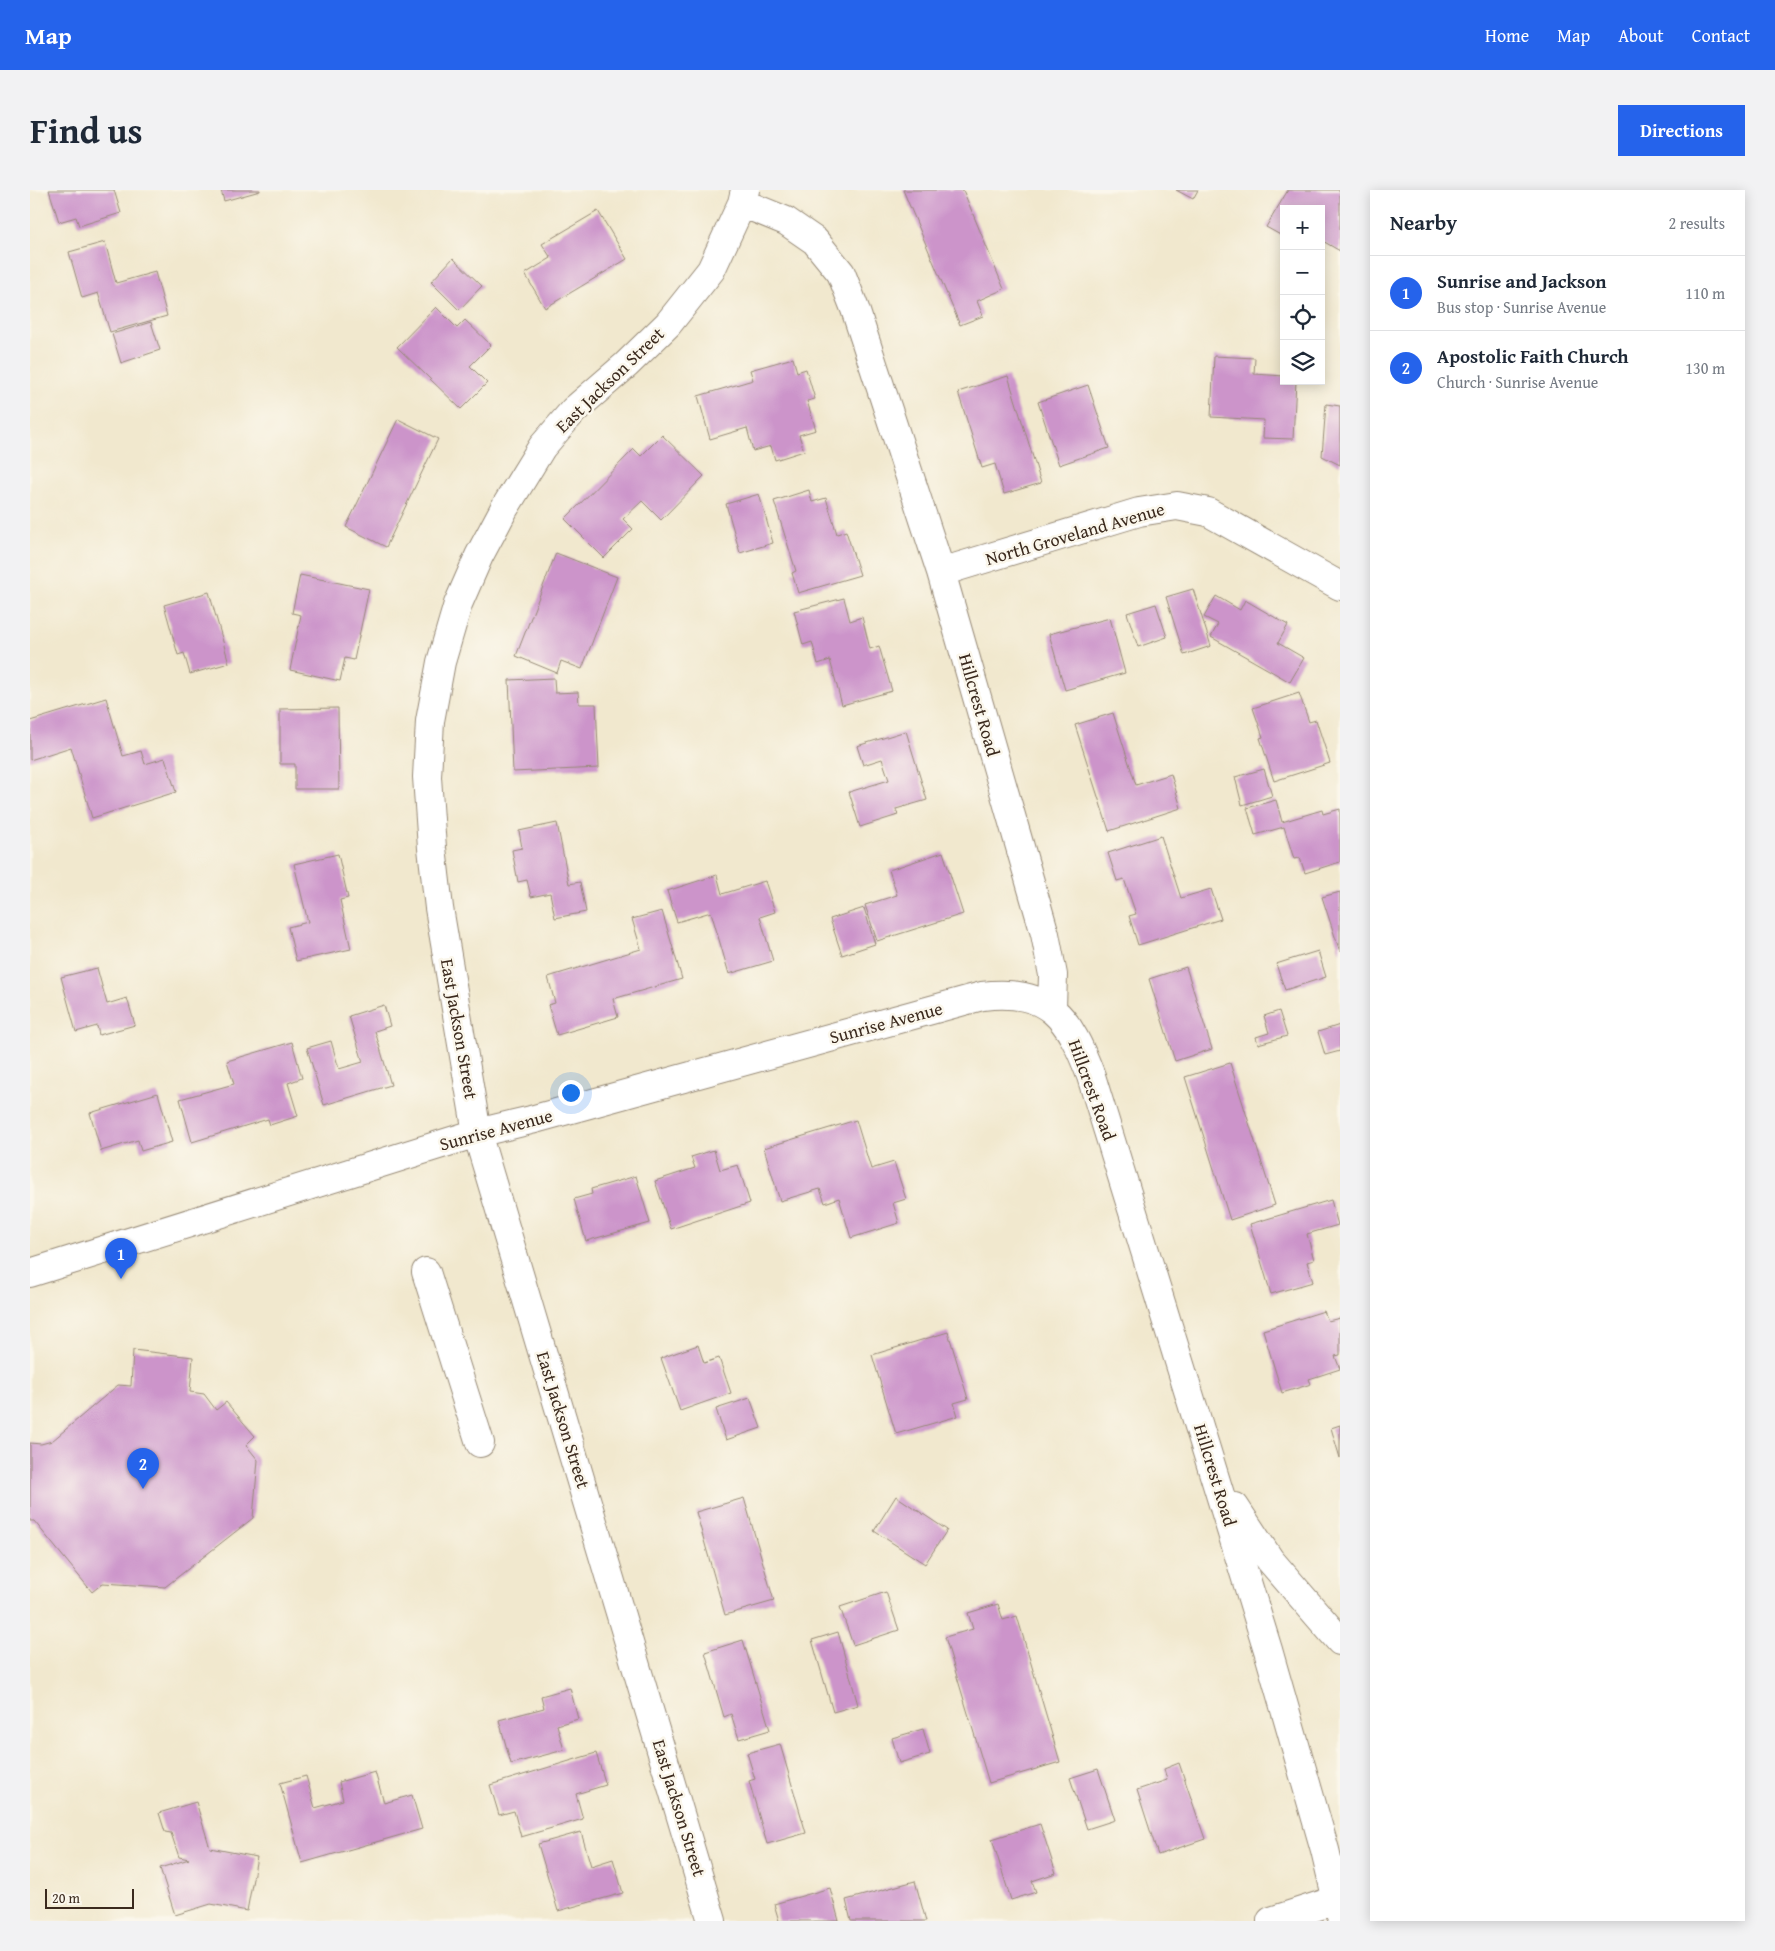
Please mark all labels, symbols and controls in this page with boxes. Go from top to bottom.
text: Map [25,18,72,53]
text: Home [1485,22,1529,49]
text: Map [1557,22,1590,49]
text: About [1618,22,1664,49]
text: Contact [1692,22,1750,49]
text: Find us [30,105,143,156]
button: Directions [1618,105,1745,156]
map controls [1280,205,1325,385]
button: + [1280,205,1325,250]
text: Nearby [1390,207,1457,238]
text: 2 results [1668,211,1725,235]
button: − [1280,250,1325,295]
text: Sunrise and Jackson [1437,267,1607,295]
text: 1 [1402,281,1410,305]
text: 110 m [1685,281,1725,305]
button: locate [1280,295,1325,340]
text: Bus stop · Sunrise Avenue [1437,295,1606,319]
street label: East Jackson Street [549,320,671,439]
button: layers [1280,340,1325,385]
text: Apostolic Faith Church [1437,342,1629,370]
text: 2 [1402,356,1410,380]
text: 130 m [1685,356,1725,380]
text: Church · Sunrise Avenue [1437,370,1598,394]
street label: North Groveland Avenue [982,495,1167,572]
street label: Hillcrest Road [952,650,1007,760]
street label: East Jackson Street [434,957,485,1102]
street label: Sunrise Avenue [826,994,945,1051]
street label: Hillcrest Road [1062,1035,1123,1145]
your location [558,1080,584,1106]
street label: Sunrise Avenue [436,1101,555,1158]
pin: 1 [105,1238,137,1279]
street label: East Jackson Street [530,1348,597,1492]
street label: Hillcrest Road [1187,1420,1244,1530]
pin: 2 [127,1448,159,1489]
street label: East Jackson Street [646,1736,713,1880]
scale bar [45,1886,134,1909]
text: 20 m [52,1888,80,1908]

